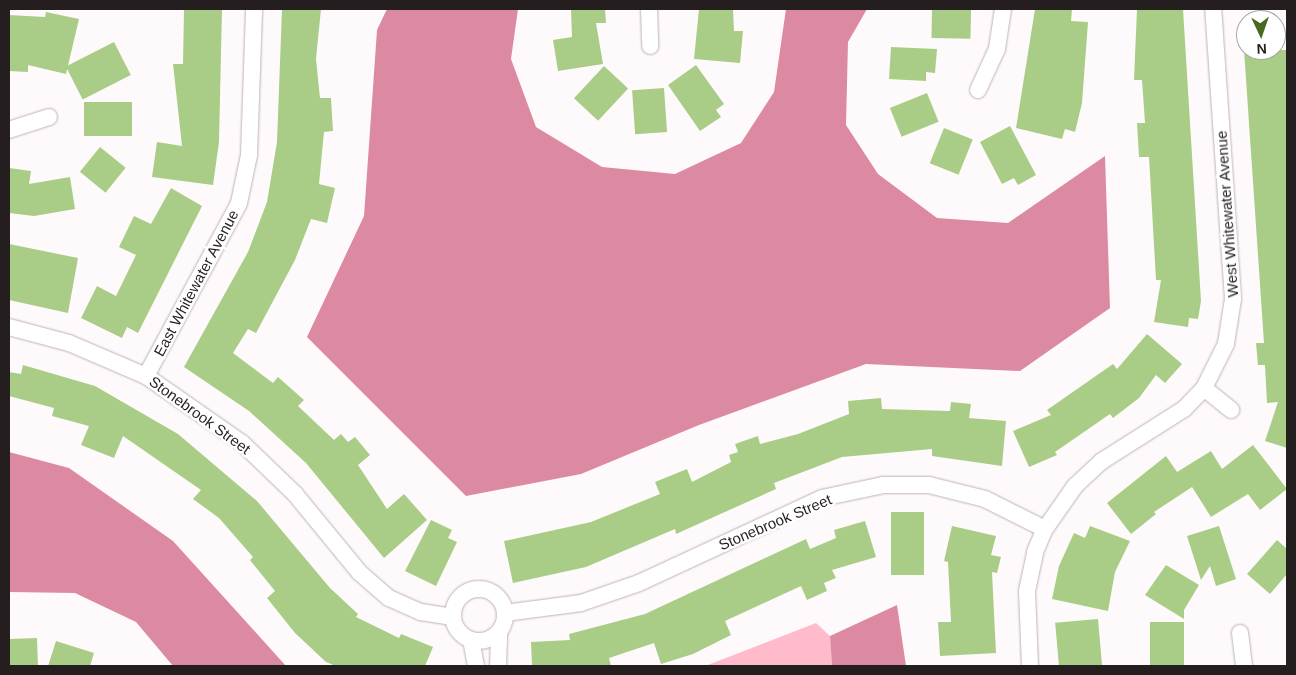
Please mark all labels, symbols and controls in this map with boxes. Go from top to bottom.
north arrow [1236,10,1286,60]
text: N [1256,41,1267,57]
street label: West Whitewater Avenue [1212,130,1242,298]
street label: East Whitewater Avenue [150,206,242,360]
street label: Stonebrook Street [146,372,254,458]
street label: Stonebrook Street [716,490,834,554]

